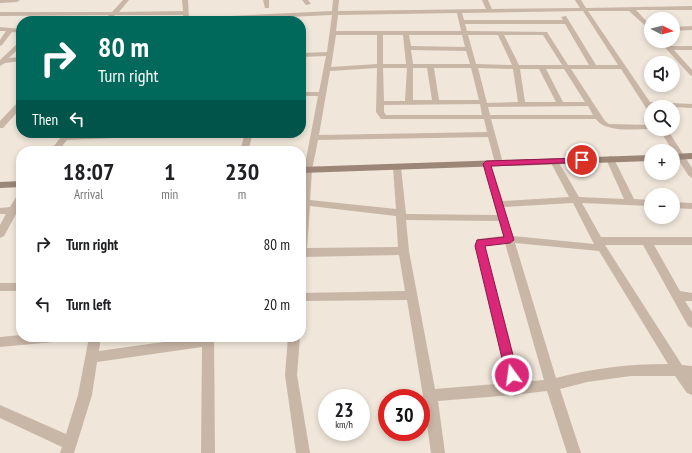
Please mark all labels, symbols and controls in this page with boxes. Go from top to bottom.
north arrow [644,12,680,48]
map controls [644,12,680,224]
text: 80 m [98,28,149,65]
icon: right [32,32,84,84]
button: sound [644,56,680,92]
text: Turn right [98,64,158,87]
button: search [644,100,680,136]
icon: left [66,108,88,130]
text: Then [32,110,58,129]
pin [565,143,599,177]
button: + [644,144,680,180]
icon: arrive [571,149,593,171]
text: 18:07 [63,156,115,187]
text: 1 [164,156,175,187]
text: 230 [225,156,259,187]
text: Arrival [74,186,103,203]
text: min [161,186,178,203]
text: m [238,186,246,203]
button: − [644,188,680,224]
icon: right [32,233,54,255]
text: Turn right [66,235,118,254]
text: 80 m [264,235,290,254]
icon: left [32,293,54,315]
text: Turn left [66,295,111,314]
text: 20 m [264,295,290,314]
position arrow [491,354,533,396]
speed limit sign: 30 [378,389,430,441]
text: 23 [334,397,354,423]
text: km/h [335,418,353,431]

